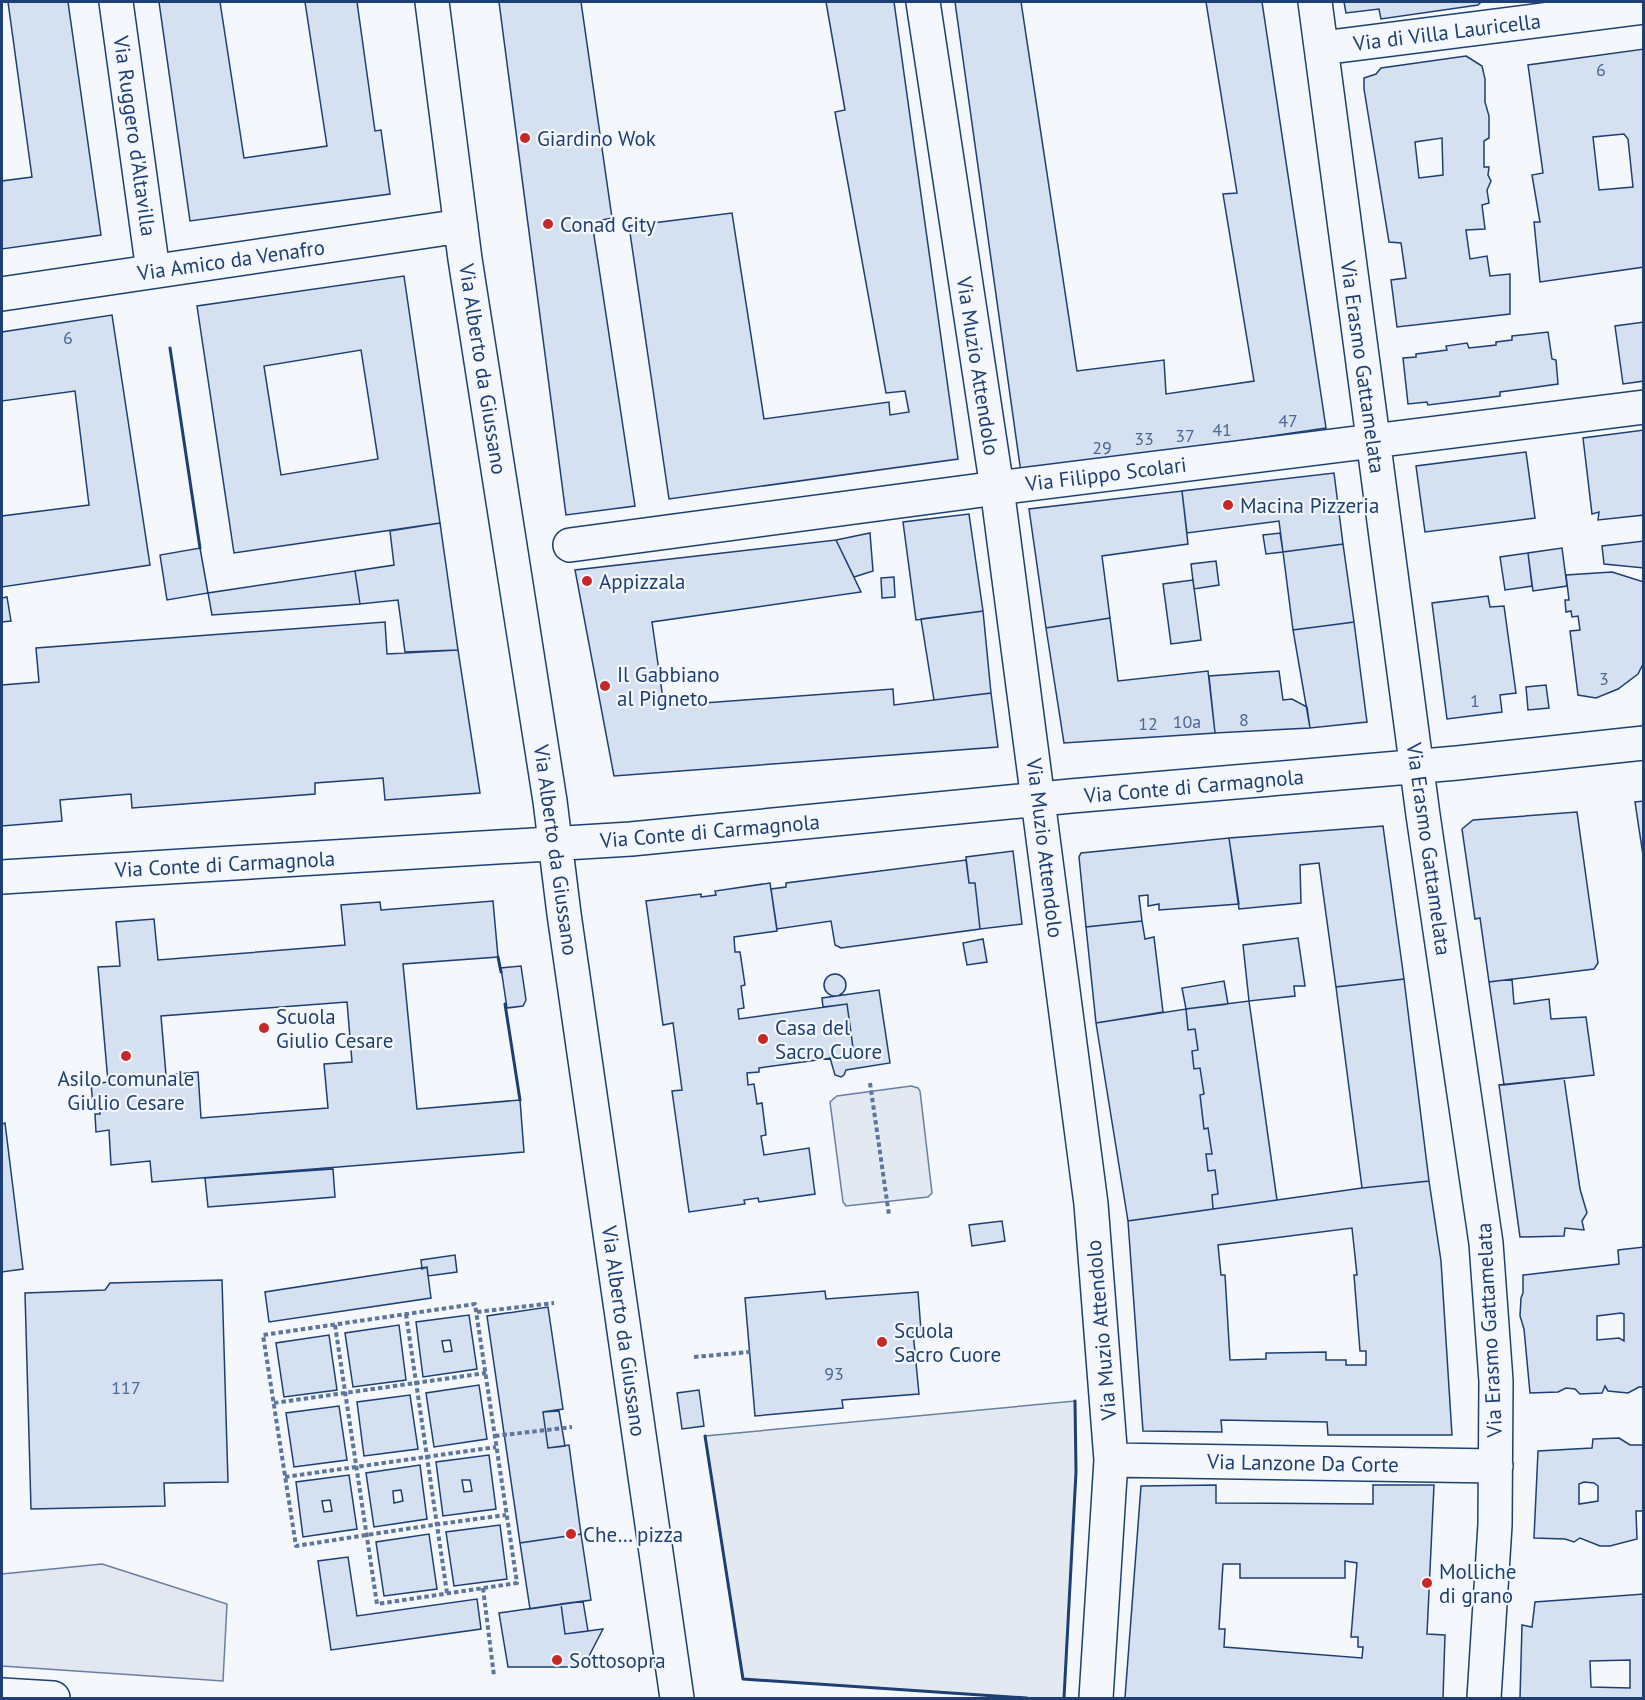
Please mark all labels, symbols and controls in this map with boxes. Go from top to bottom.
street label: Via di Villa Lauricella [1351,7,1542,57]
street label: Via Ruggero d'Altavilla [107,33,162,238]
house number: 6 [1596,58,1606,81]
place label: Giardino Wok [537,125,656,152]
marker: Giardino Wok [518,131,532,145]
place label: Conad City [560,211,656,238]
marker: Conad City [541,217,555,231]
street label: Via Amico da Venafro [135,233,326,287]
street label: Via Erasmo Gattamelata [1335,258,1391,475]
street label: Via Alberto da Giussano [453,261,513,476]
street label: Via Muzio Attendolo [950,274,1005,457]
house number: 6 [63,326,73,349]
house number: 47 [1278,409,1298,432]
house number: 41 [1212,418,1232,441]
house number: 37 [1175,424,1195,447]
house number: 33 [1134,427,1154,450]
house number: 29 [1092,436,1112,459]
street label: Via Filippo Scolari [1023,451,1188,497]
place label: Macina Pizzeria [1240,492,1379,519]
marker: Macina Pizzeria [1221,498,1235,512]
place label: Appizzala [599,568,685,595]
marker: Appizzala [580,574,594,588]
place label: Il Gabbiano al Pigneto [617,661,720,712]
house number: 3 [1599,667,1609,690]
marker: Il Gabbiano al Pigneto [598,679,612,693]
house number: 1 [1470,689,1480,712]
house number: 8 [1239,708,1249,731]
house number: 10a [1173,710,1201,733]
house number: 12 [1138,712,1158,735]
street label: Via Erasmo Gattamelata [1401,740,1457,957]
street label: Via Alberto da Giussano [528,742,584,957]
street label: Via Muzio Attendolo [1020,756,1069,939]
street label: Via Conte di Carmagnola [1082,763,1305,809]
street label: Via Conte di Carmagnola [598,808,821,854]
street label: Via Conte di Carmagnola [113,845,336,883]
place label: Scuola Giulio Cesare [276,1003,393,1054]
place label: Casa del Sacro Cuore [775,1014,882,1065]
marker: Scuola Giulio Cesare [257,1021,271,1035]
marker: Casa del Sacro Cuore [756,1032,770,1046]
marker: Asilo comunale Giulio Cesare [119,1049,133,1063]
place label: Asilo comunale Giulio Cesare [57,1065,195,1116]
street label: Via Erasmo Gattamelata [1470,1222,1508,1439]
street label: Via Alberto da Giussano [596,1223,652,1438]
street label: Via Muzio Attendolo [1080,1239,1122,1422]
place label: Scuola Sacro Cuore [894,1317,1001,1368]
marker: Scuola Sacro Cuore [875,1335,889,1349]
house number: 93 [824,1362,844,1385]
house number: 117 [111,1376,141,1399]
street label: Via Lanzone Da Corte [1206,1448,1399,1478]
place label: Che… pizza [583,1521,683,1548]
marker: Che… pizza [564,1527,578,1541]
place label: Molliche di grano [1439,1558,1516,1609]
marker: Molliche di grano [1420,1576,1434,1590]
place label: Sottosopra [569,1647,666,1674]
marker: Sottosopra [550,1653,564,1667]

